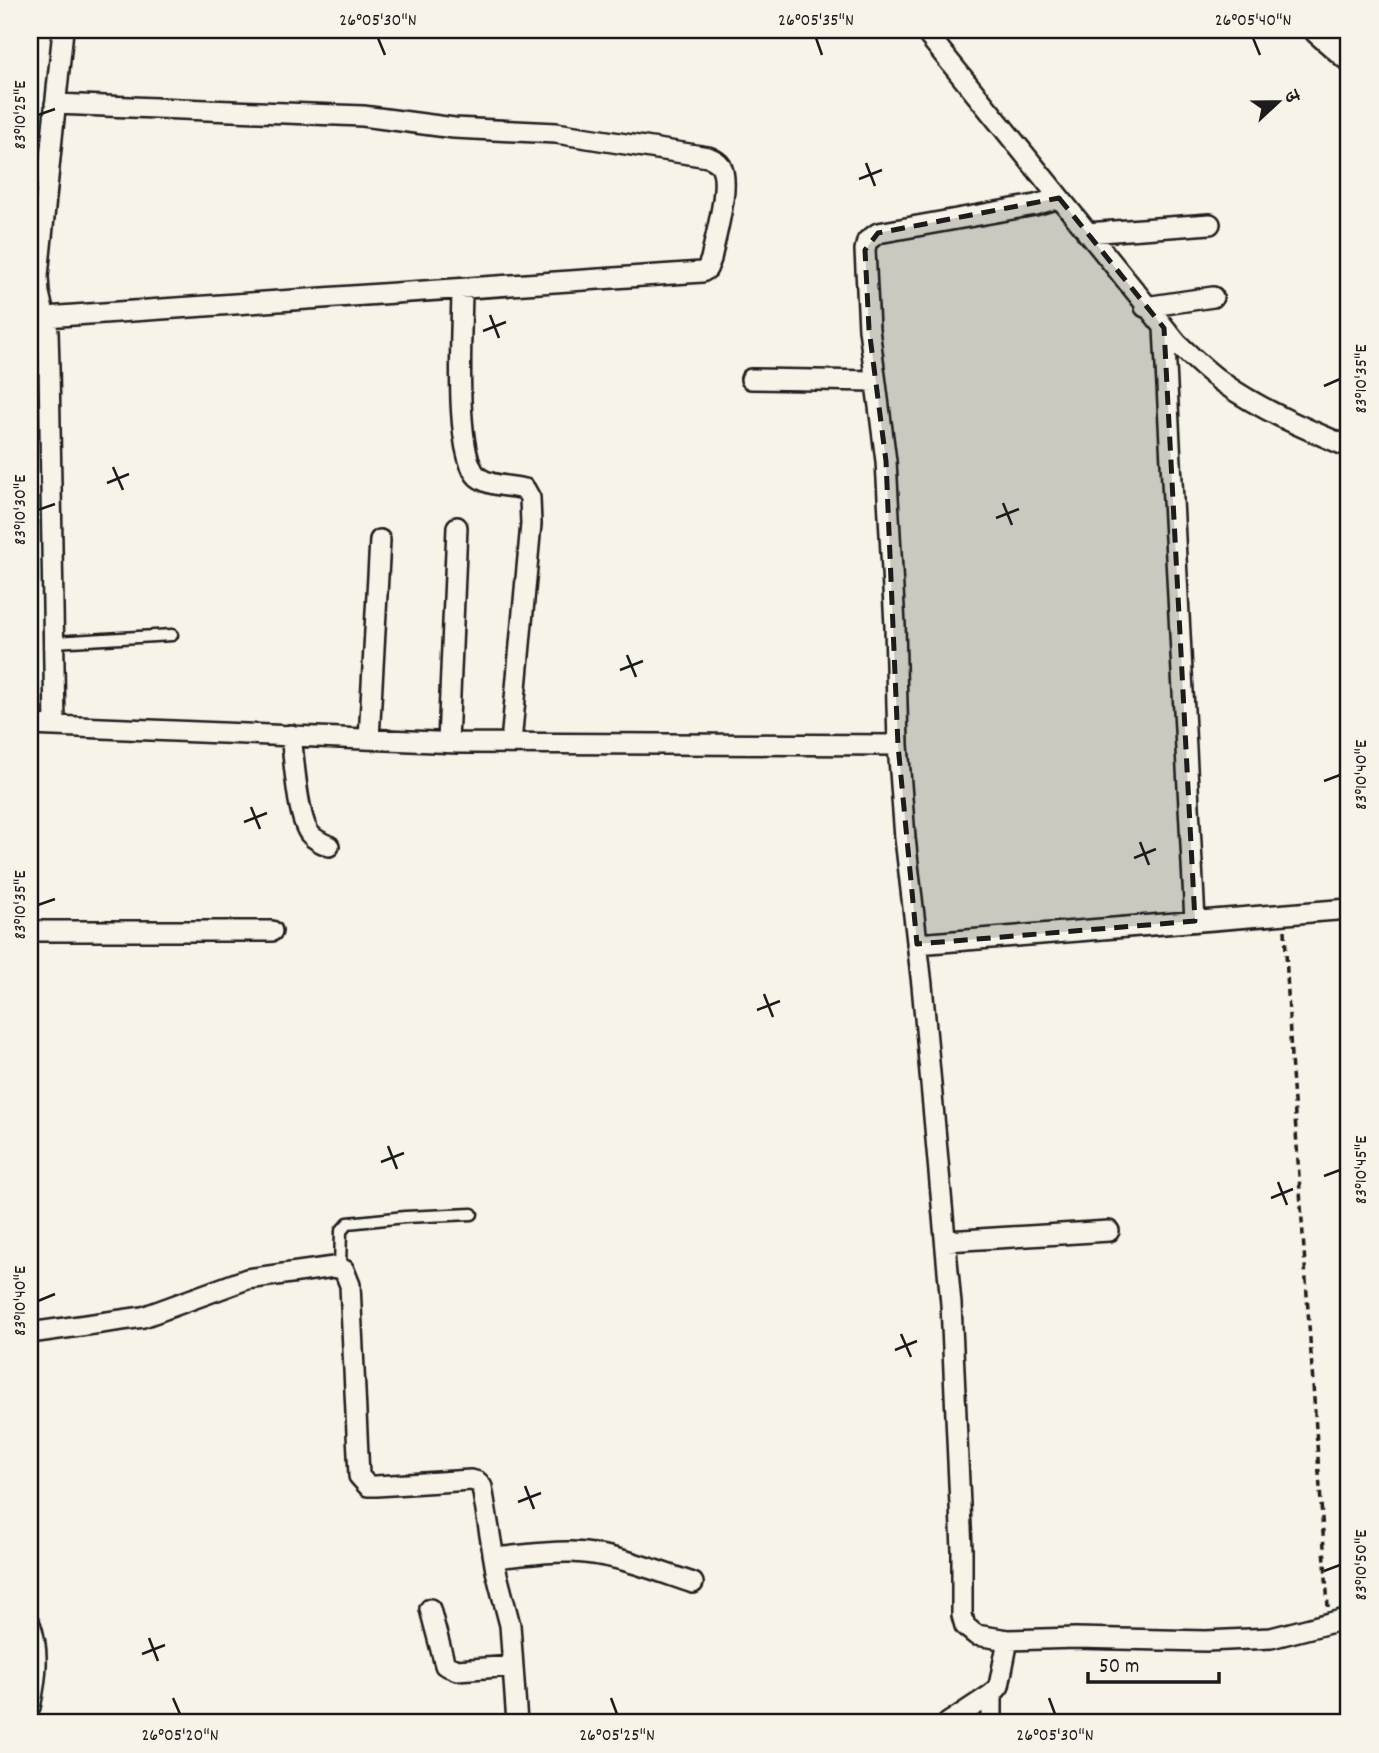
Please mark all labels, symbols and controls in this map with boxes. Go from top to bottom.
text: 26°05'30"N [339,9,417,34]
text: 26°05'35"N [778,9,854,34]
text: 26°05'40"N [1215,9,1291,34]
north arrow [1242,66,1312,136]
text: 83°10'25"E [9,80,34,150]
text: उ [1276,86,1306,108]
text: 83°10'35"E [1350,344,1375,414]
text: 83°10'30"E [9,475,34,545]
text: 83°10'40"E [1350,740,1375,810]
text: 83°10'35"E [9,870,34,940]
text: 83°10'45"E [1350,1136,1375,1204]
text: 83°10'40"E [9,1266,34,1336]
text: 83°10'50"E [1350,1529,1375,1601]
scale bar [1088,1641,1220,1685]
text: 50 m [1099,1653,1139,1683]
text: 26°05'20"N [141,1724,219,1749]
text: 26°05'25"N [579,1724,655,1749]
text: 26°05'30"N [1016,1724,1094,1749]

